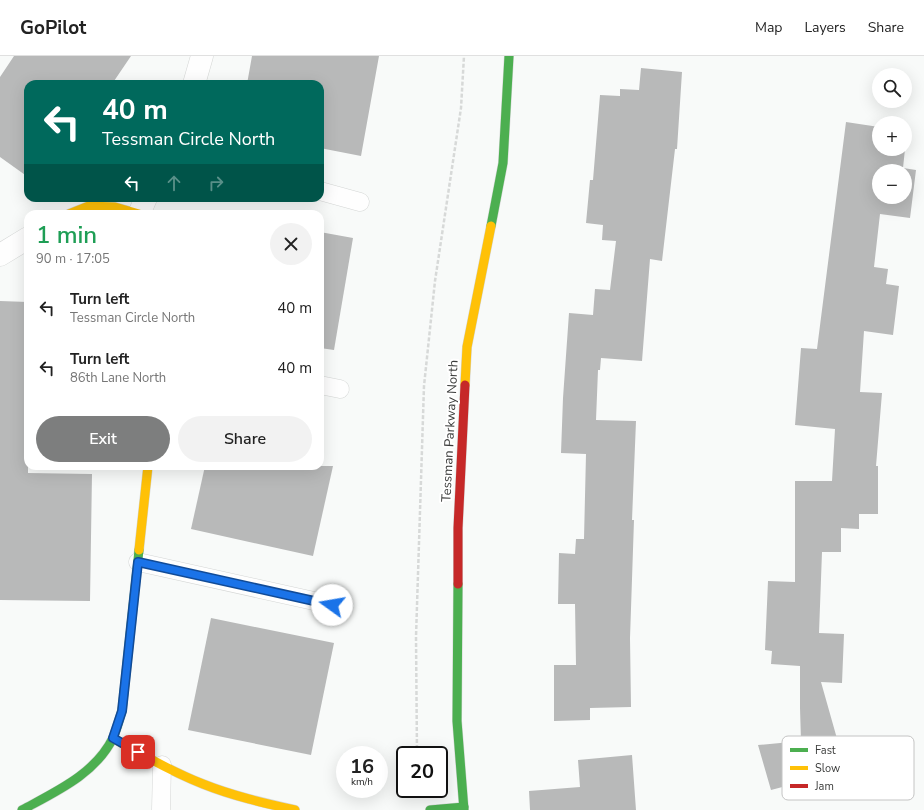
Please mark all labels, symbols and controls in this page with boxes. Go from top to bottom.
text: GoPilot [20,15,86,41]
text: Map [755,18,782,37]
text: Layers [804,18,846,37]
text: Share [868,18,904,37]
map controls [872,68,912,204]
button: search [872,68,912,108]
text: 40 m [102,91,168,129]
icon: left [36,96,88,148]
button: + [872,116,912,156]
text: Tessman Circle North [102,127,275,151]
button: − [872,164,912,204]
icon: left [121,172,143,194]
icon: ahead [163,172,185,194]
icon: right [205,172,227,194]
text: 1 min [36,219,97,251]
button: close [270,223,312,265]
text: 90 m · 17:05 [36,250,110,268]
text: Turn left [70,289,129,309]
icon: left [36,297,58,319]
text: 40 m [277,298,312,318]
text: Tessman Circle North [70,309,195,327]
text: Turn left [70,349,129,369]
icon: left [36,357,58,379]
text: 40 m [277,358,312,378]
street label: Tessman Parkway North [437,360,463,502]
text: 86th Lane North [70,369,166,387]
button: Exit [36,416,170,462]
button: Share [178,416,312,462]
position arrow [311,584,353,626]
pin [121,735,155,769]
legend [782,736,914,800]
icon: arrive [127,741,149,763]
text: Fast [815,743,836,758]
speed limit sign: 20 [396,746,448,798]
text: 16 [350,753,374,780]
text: Slow [815,761,840,776]
text: km/h [351,775,373,789]
text: Jam [814,779,834,794]

